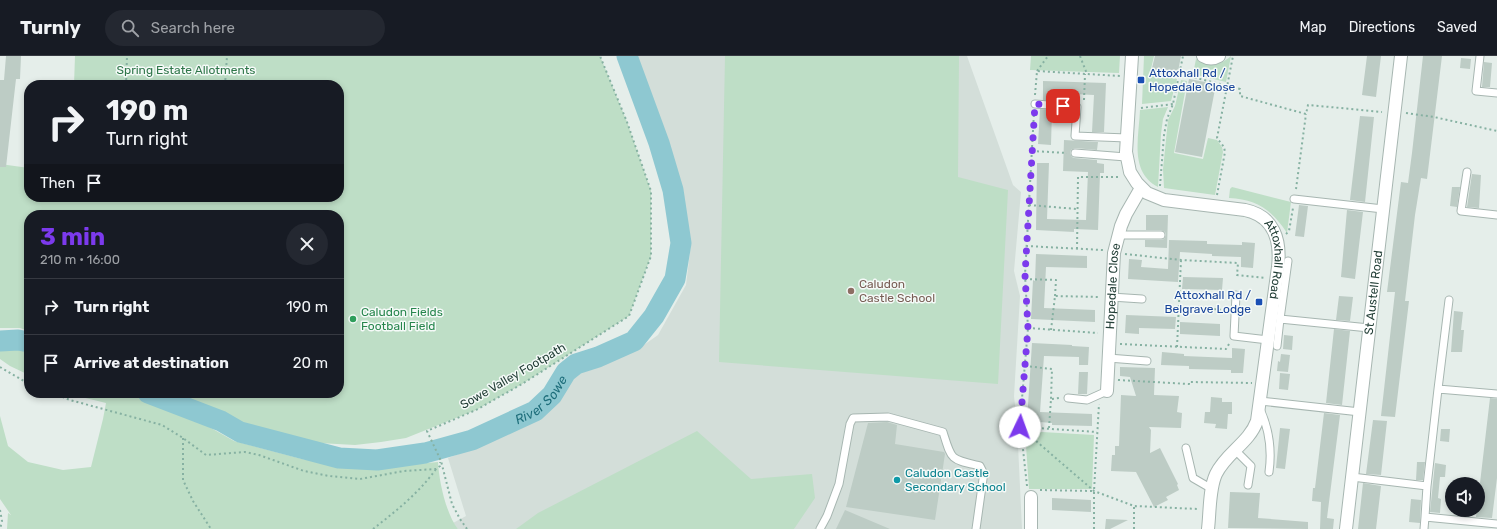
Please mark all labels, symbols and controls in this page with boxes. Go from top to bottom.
search box [105,10,385,46]
text: Turnly [20,16,81,39]
icon: search [119,17,141,39]
text: Search here [151,19,235,37]
text: Map [1300,19,1327,36]
text: Directions [1349,19,1415,36]
text: Saved [1437,19,1477,36]
park label: Spring Estate Allotments [117,63,255,77]
place label: Attoxhall Rd / Hopedale Close [1149,66,1236,94]
marker: Attoxhall Rd / Hopedale Close [1136,75,1146,85]
pin [1046,89,1080,123]
text: 190 m [106,94,189,127]
icon: arrive [1052,95,1074,117]
icon: right [40,96,92,148]
text: Turn right [106,128,188,150]
icon: arrive [83,172,105,194]
text: Then [40,174,75,192]
street label: Attoxhall Road [1261,216,1286,300]
text: 3 min [40,223,105,251]
button: close [286,223,328,265]
street label: Hopedale Close [1103,241,1123,330]
street label: St Austell Road [1362,250,1385,336]
text: 210 m · 16:00 [40,252,120,267]
place label: Caludon Castle School [859,277,935,305]
marker: Caludon Castle School [846,286,856,296]
place label: Attoxhall Rd / Belgrave Lodge [1165,288,1251,316]
icon: right [40,296,62,318]
marker: Attoxhall Rd / Belgrave Lodge [1254,297,1264,307]
text: Turn right [74,298,149,316]
text: 190 m [286,298,328,316]
place label: Caludon Fields Football Field [361,305,443,333]
marker: Caludon Fields Football Field [348,314,358,324]
street label: Sowe Valley Footpath [458,340,568,412]
icon: arrive [40,352,62,374]
text: Arrive at destination [74,354,229,372]
text: 20 m [293,354,328,372]
water label: River Sowe [512,372,570,427]
position arrow [999,406,1041,448]
place label: Caludon Castle Secondary School [905,466,1006,494]
marker: Caludon Castle Secondary School [892,475,902,485]
map controls [1445,477,1485,517]
button: sound [1445,477,1485,517]

